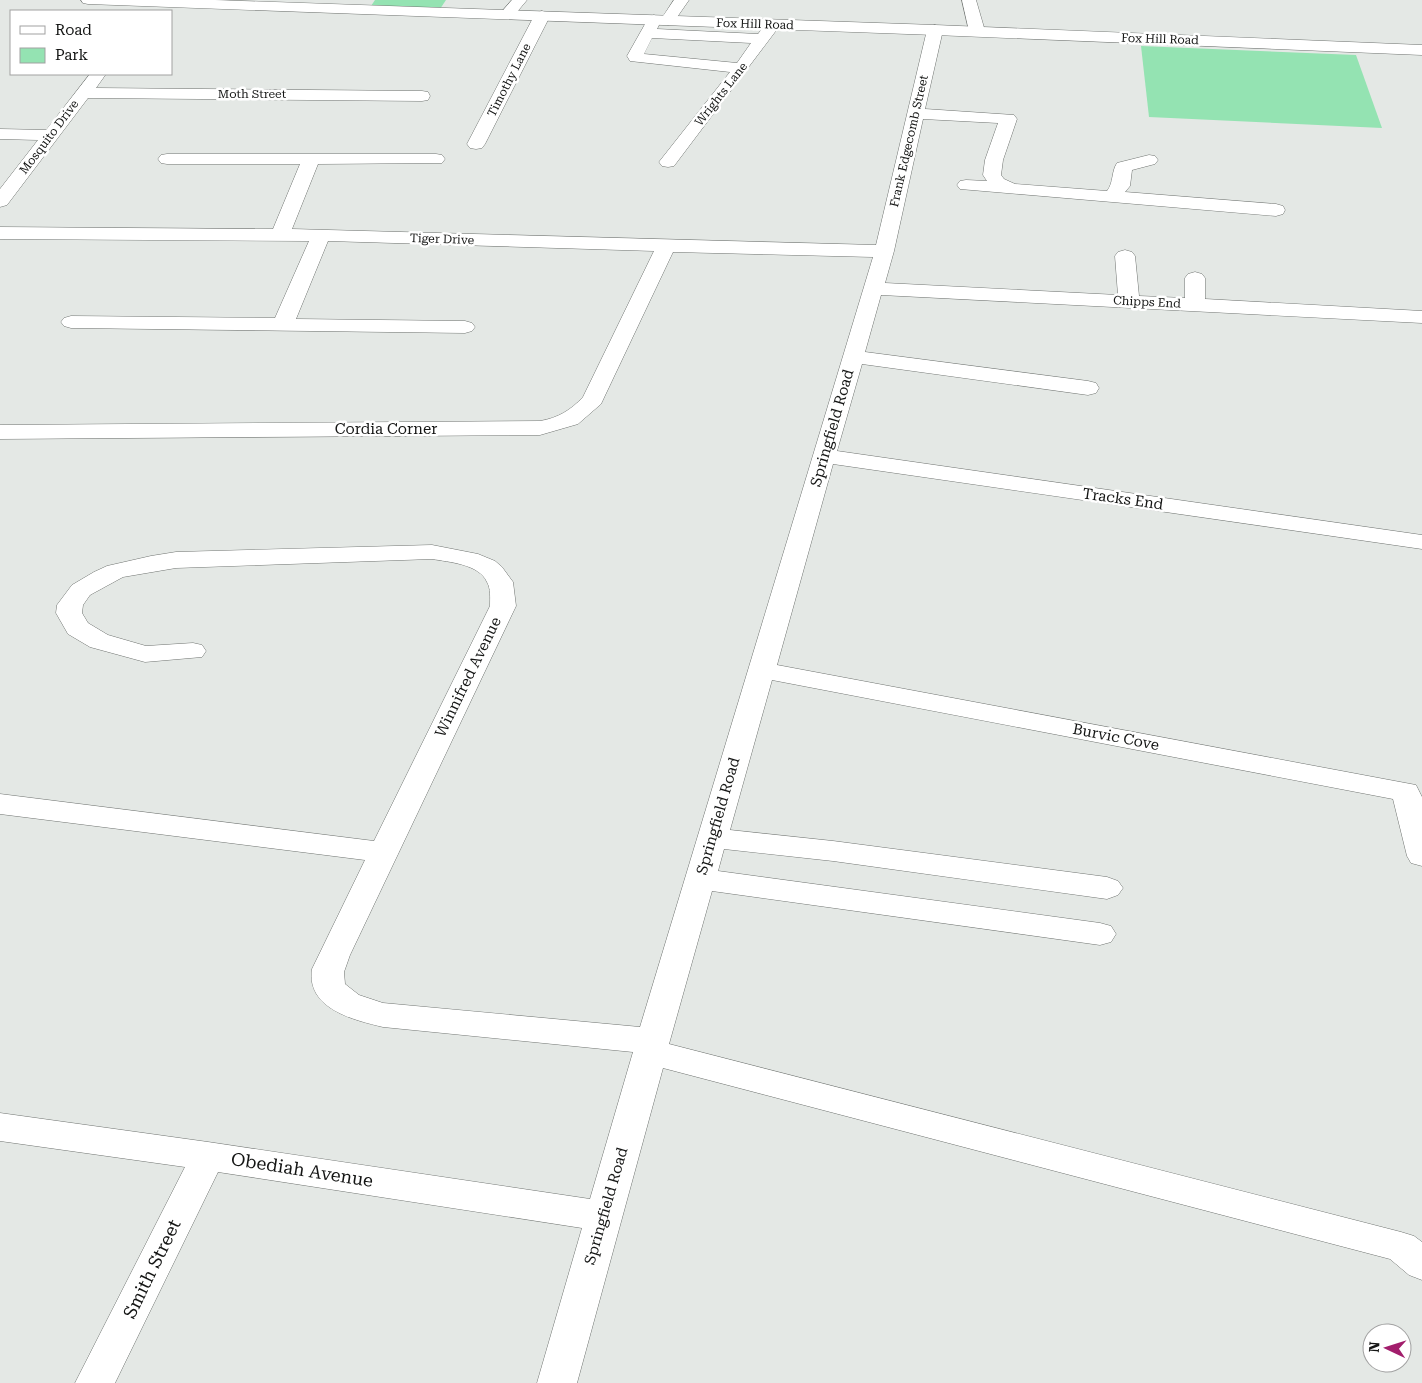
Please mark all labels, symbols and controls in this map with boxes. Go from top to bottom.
legend [10,10,172,75]
street label: Fox Hill Road [716,16,794,32]
text: Road [55,21,92,39]
street label: Fox Hill Road [1121,31,1199,47]
street label: Timothy Lane [484,40,534,119]
text: Park [55,46,89,64]
street label: Wrights Lane [692,59,750,129]
street label: Frank Edgecomb Street [887,73,931,208]
street label: Moth Street [218,87,287,101]
street label: Mosquito Drive [17,97,82,177]
street label: Tiger Drive [410,231,475,247]
street label: Chipps End [1113,293,1181,311]
street label: Springfield Road [807,367,857,489]
street label: Cordia Corner [335,420,437,438]
street label: Tracks End [1081,484,1165,514]
street label: Winnifred Avenue [431,614,505,740]
street label: Burvic Cove [1071,720,1161,754]
street label: Springfield Road [693,755,743,877]
street label: Springfield Road [581,1145,631,1267]
street label: Obediah Avenue [230,1148,375,1191]
street label: Smith Street [118,1215,185,1322]
north arrow [1362,1323,1412,1373]
text: N [1366,1341,1382,1353]

